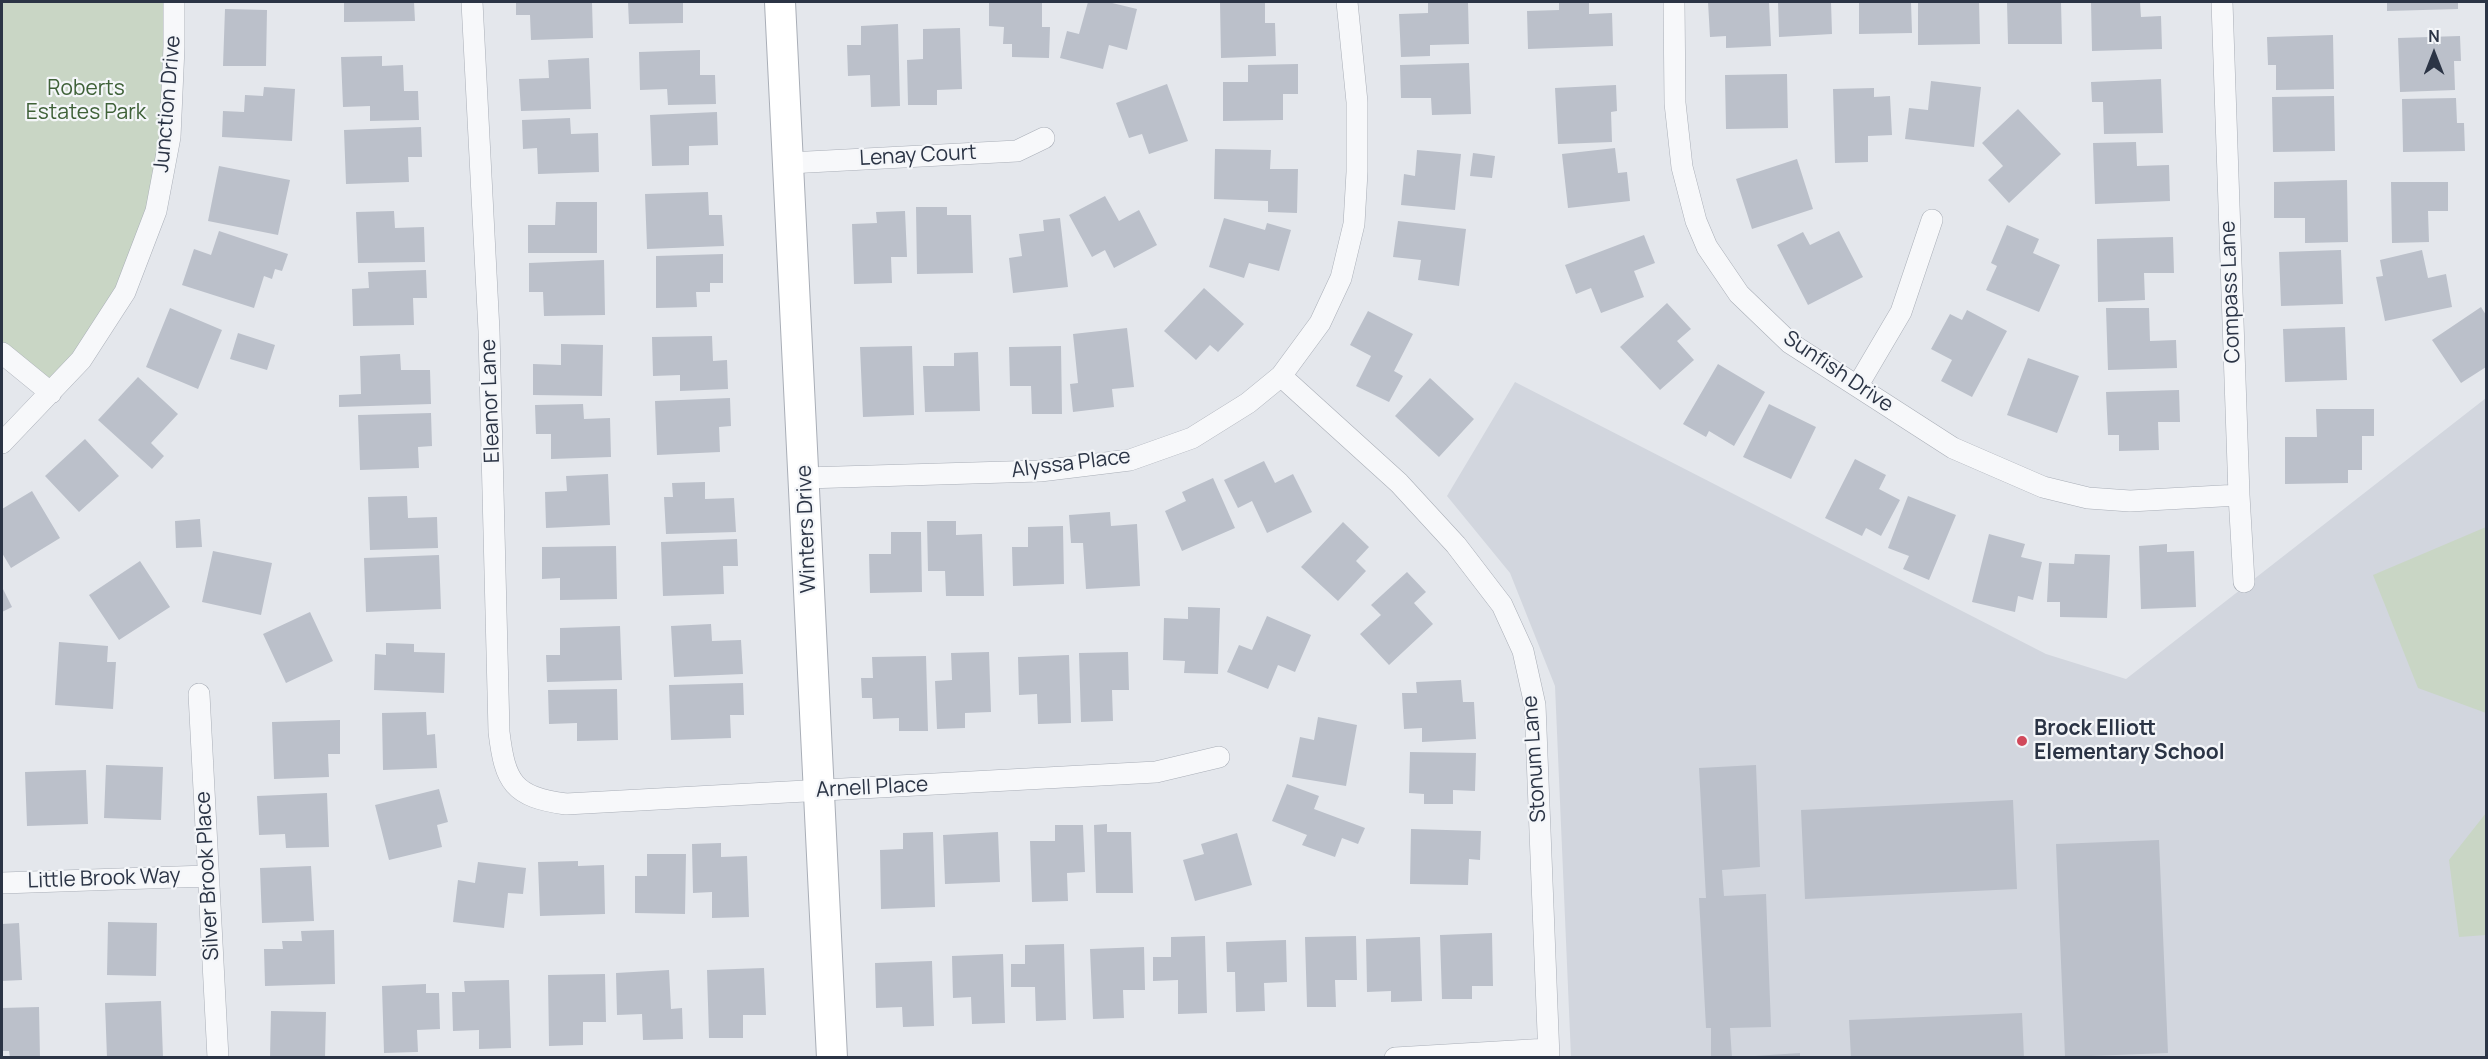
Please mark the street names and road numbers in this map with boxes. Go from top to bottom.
street label: Junction Drive [149,34,187,174]
street label: Lenay Court [859,140,977,172]
street label: Compass Lane [2216,220,2246,364]
street label: Sunfish Drive [1778,326,1898,418]
street label: Eleanor Lane [476,338,506,464]
street label: Alyssa Place [1010,444,1132,484]
street label: Winters Drive [792,464,822,594]
street label: Stonum Lane [1518,695,1552,823]
street label: Arnell Place [815,772,929,804]
street label: Silver Brook Place [191,791,225,961]
street label: Little Brook Way [27,864,181,894]

